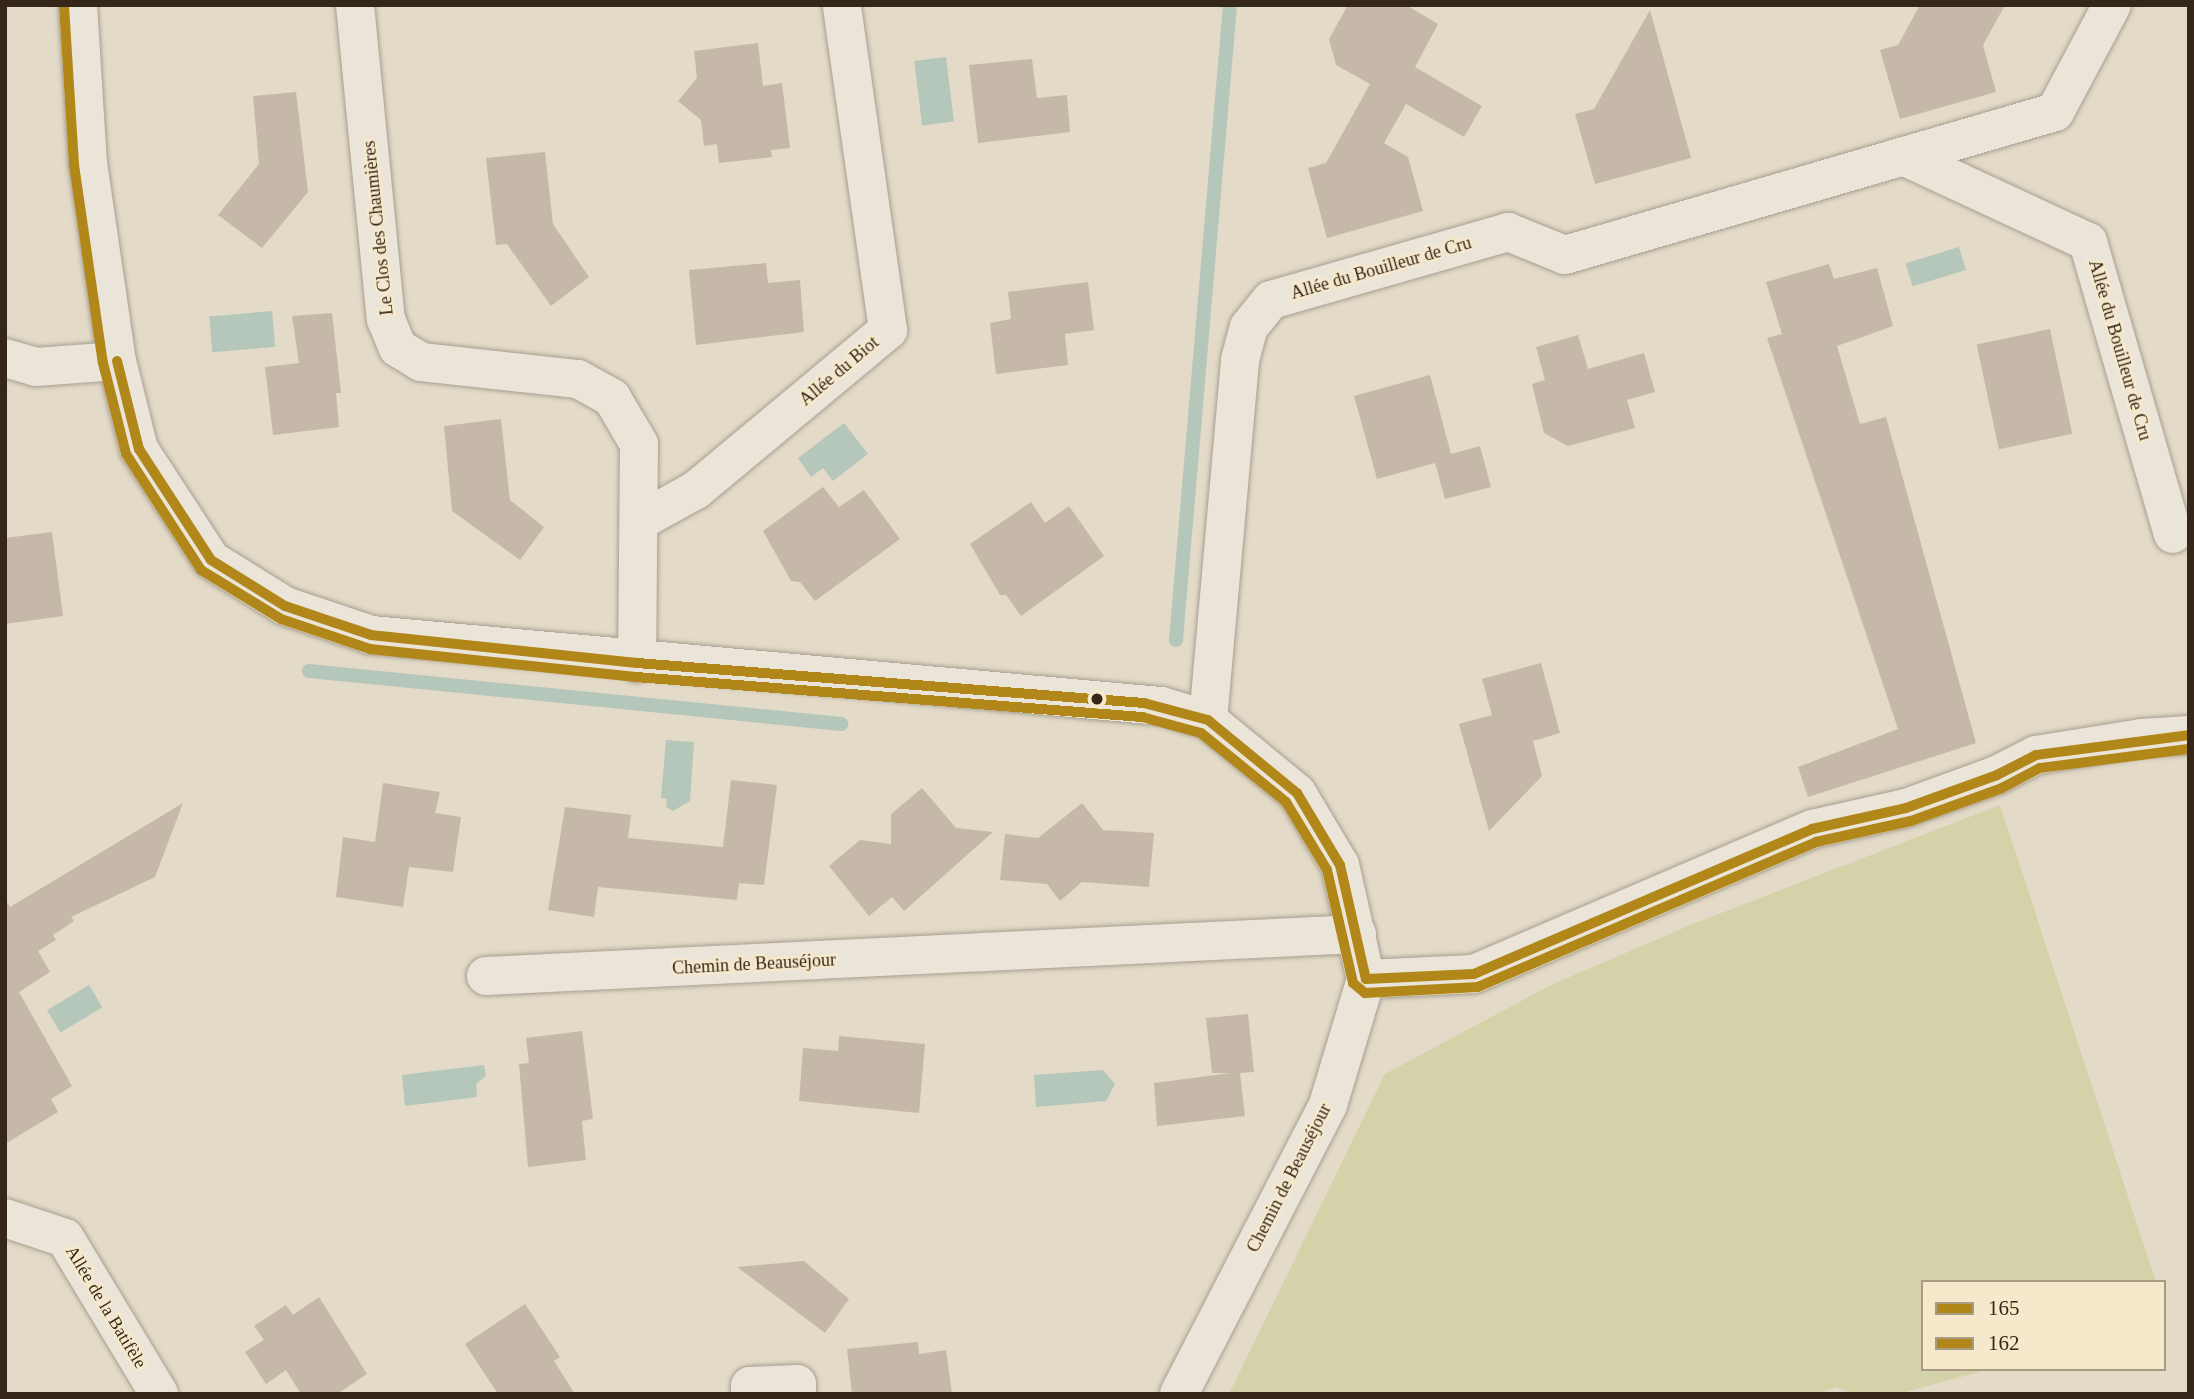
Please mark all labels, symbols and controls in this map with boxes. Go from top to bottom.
street label: Le Clos des Chaumières [358,140,398,316]
street label: Allée du Bouilleur de Cru [1288,232,1474,304]
street label: Allée du Bouilleur de Cru [2084,257,2156,443]
street label: Allée du Biot [795,332,883,410]
unlabelled marker [1090,692,1104,706]
street label: Chemin de Beauséjour [672,949,836,979]
street label: Chemin de Beauséjour [1242,1100,1336,1256]
street label: Allée de la Batifèle [61,1242,151,1372]
legend [1921,1280,2166,1371]
text: 165 [1988,1296,2020,1320]
text: 162 [1988,1331,2020,1355]

